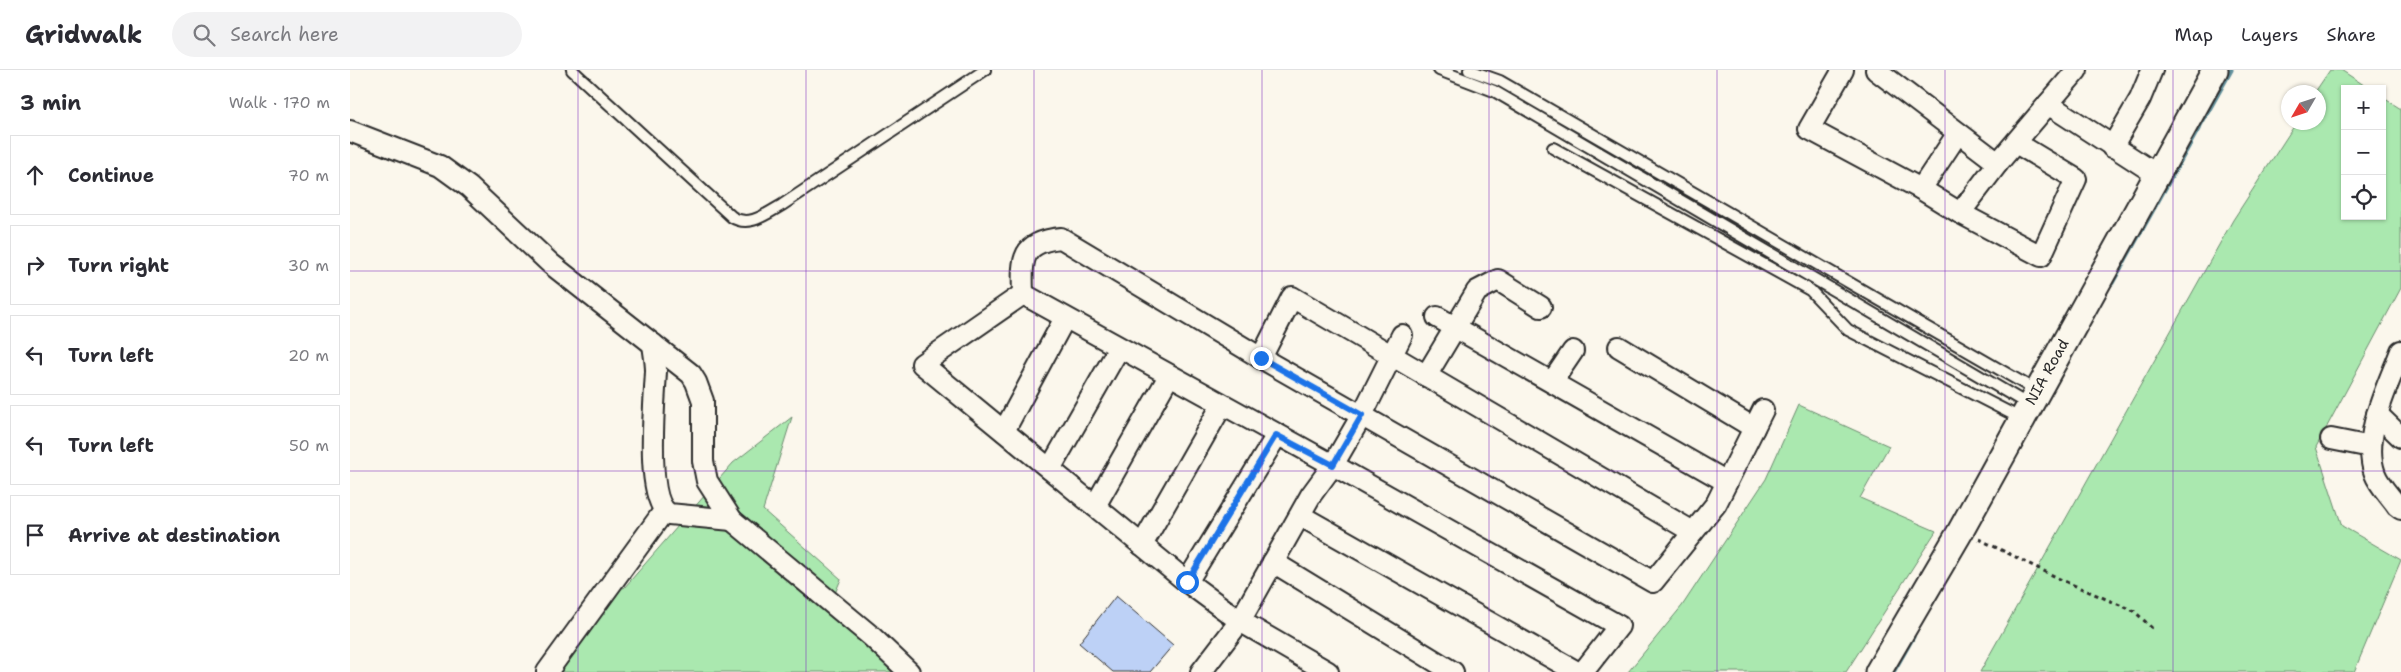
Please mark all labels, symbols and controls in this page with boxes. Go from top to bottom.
search box [172,12,522,57]
text: Gridwalk [25,19,142,51]
icon: search [190,21,218,49]
text: Search here [230,22,339,47]
text: Map [2175,23,2213,47]
text: Layers [2241,23,2298,47]
text: Share [2326,23,2376,47]
north arrow [2281,85,2326,130]
map controls [2341,85,2386,220]
button: + [2341,85,2386,130]
text: 3 min [20,89,81,117]
text: Walk · 170 m [229,92,330,113]
button: − [2341,130,2386,175]
icon: ahead [21,161,49,189]
text: Continue [68,163,154,188]
text: 70 m [288,165,329,186]
button: locate [2341,175,2386,220]
icon: right [21,251,49,279]
text: Turn right [68,253,169,278]
text: 30 m [288,255,329,276]
street label: NIA Road [2021,335,2074,409]
icon: left [21,341,49,369]
text: Turn left [68,343,154,368]
text: 20 m [288,345,329,366]
route end [1250,347,1273,370]
icon: left [21,431,49,459]
text: Turn left [68,433,154,458]
text: 50 m [289,435,329,456]
icon: arrive [21,521,49,549]
text: Arrive at destination [68,523,280,548]
route start [1176,571,1199,594]

